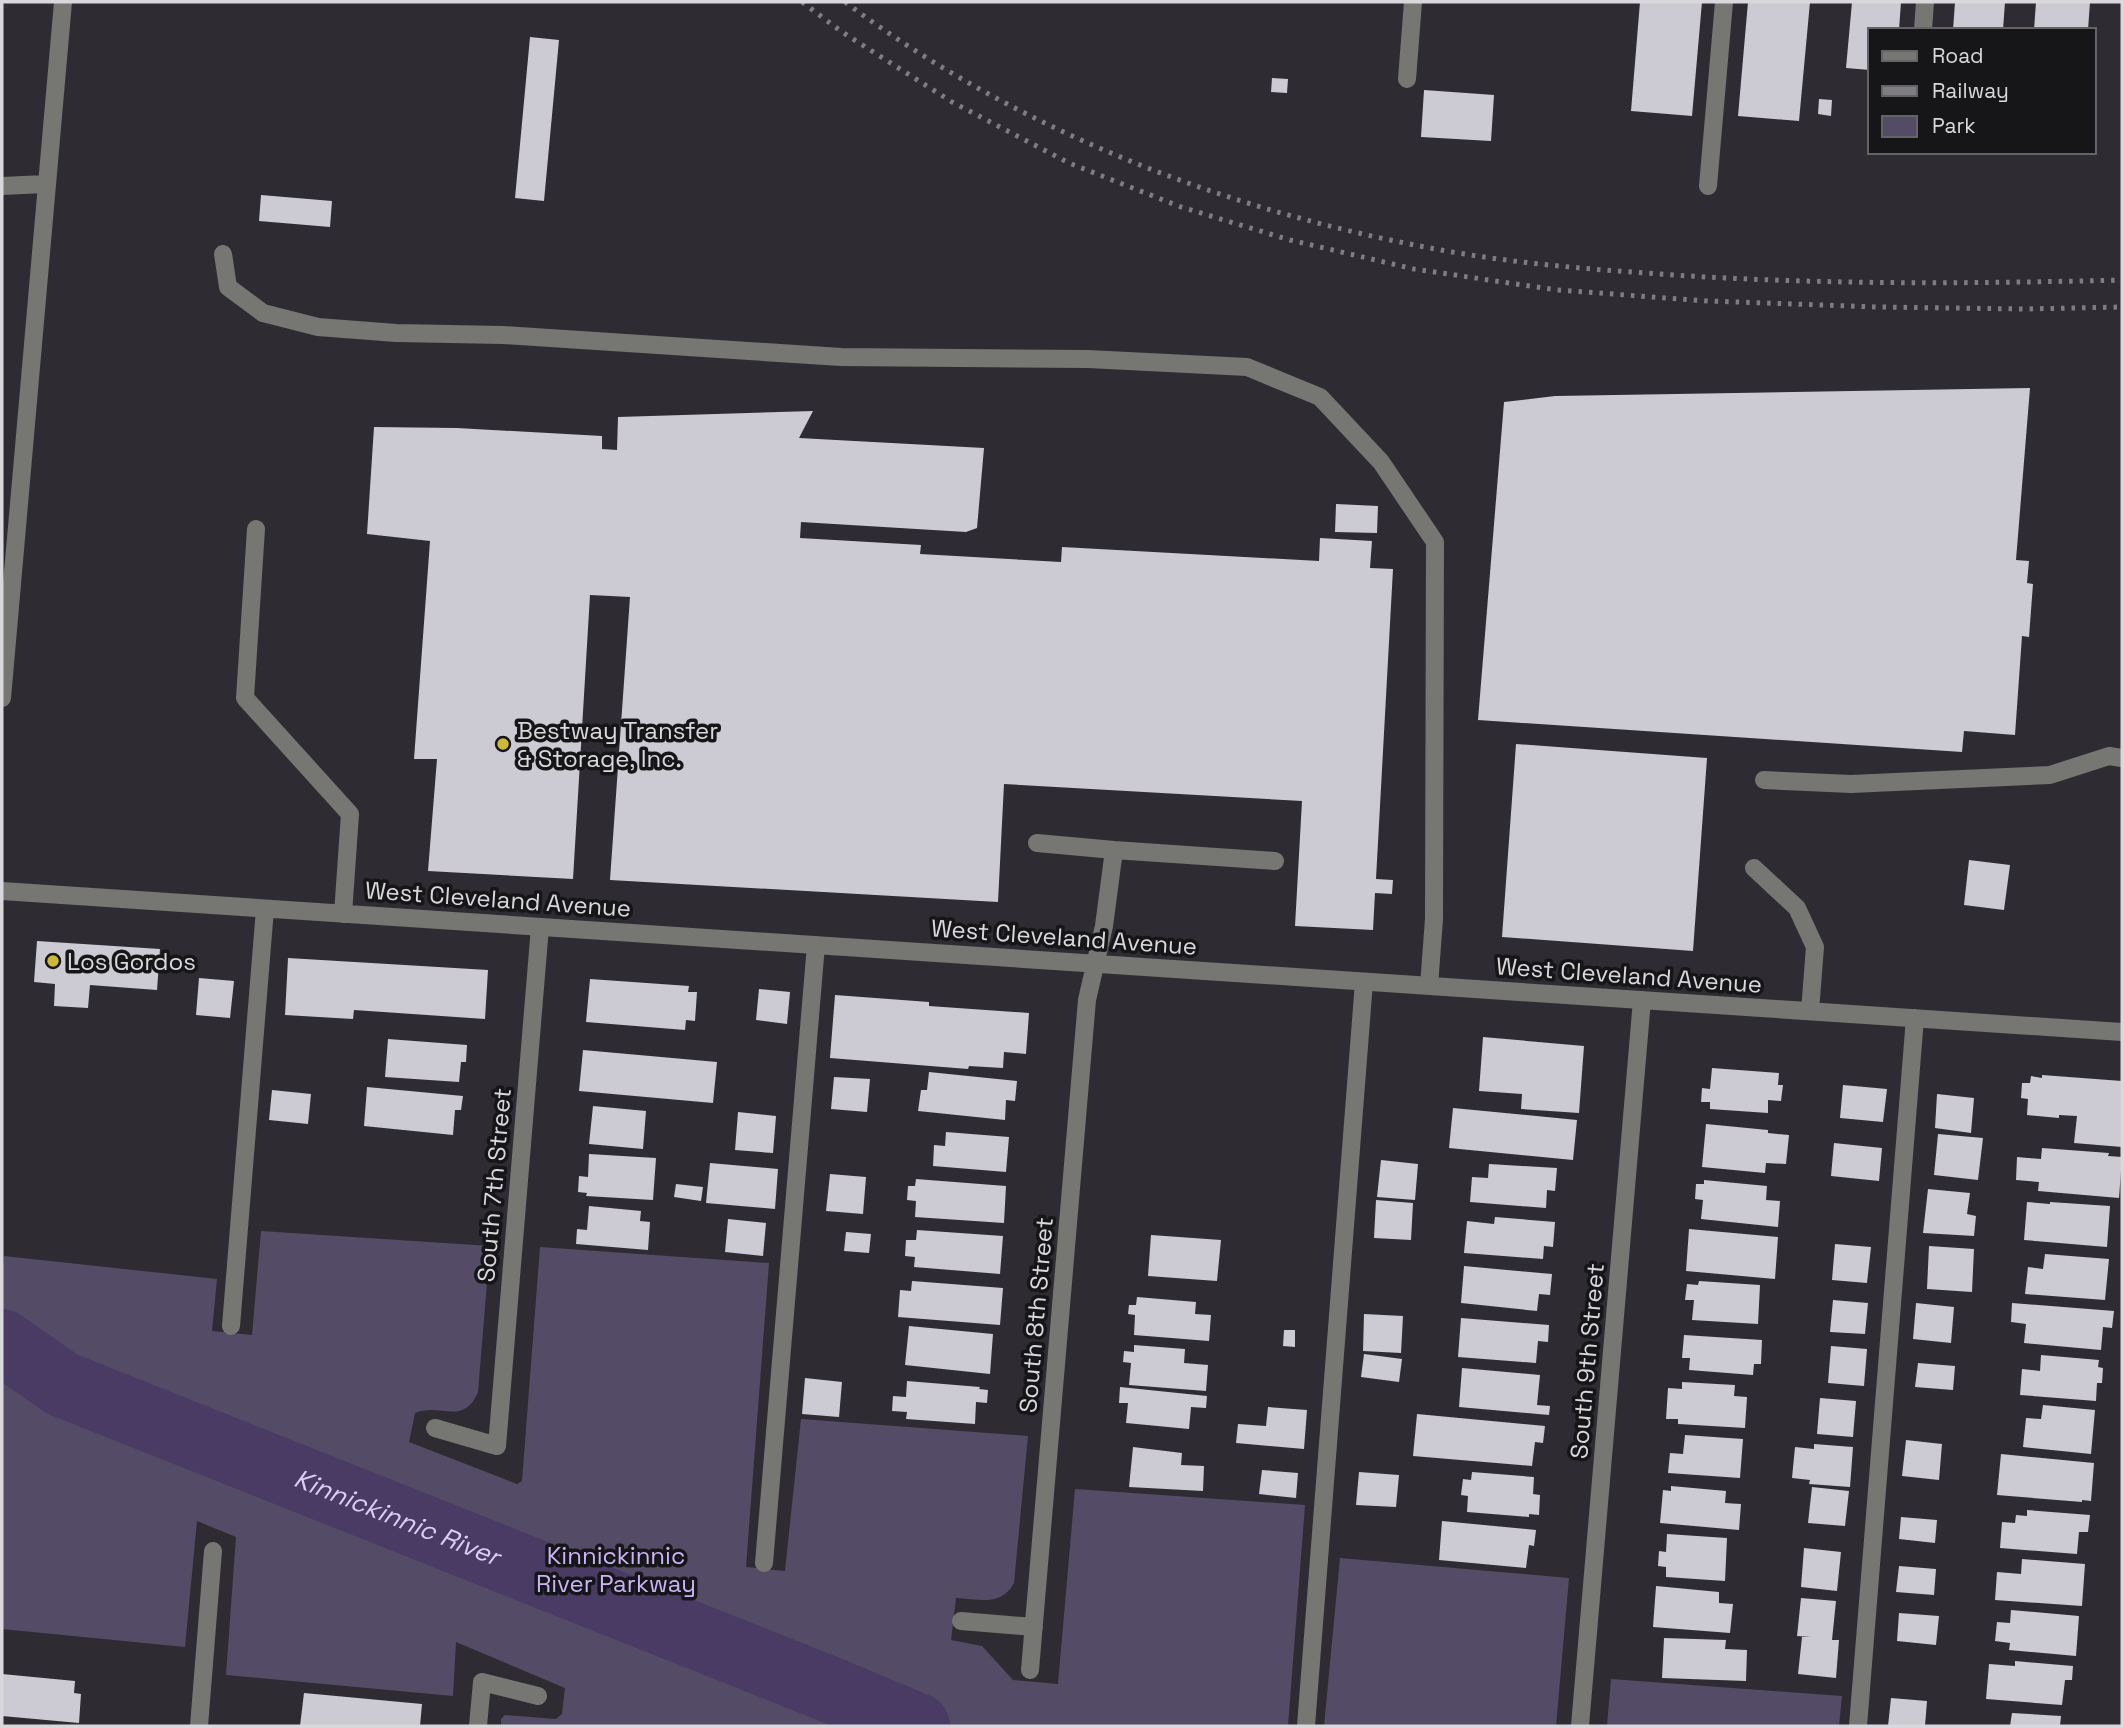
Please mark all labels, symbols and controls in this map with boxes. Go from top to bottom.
legend [1868,28,2096,154]
text: Road [1932,42,1984,69]
text: Railway [1932,77,2009,104]
text: Park [1932,112,1976,139]
place label: Bestway Transfer & Storage, Inc. [517,715,718,774]
marker: Bestway Transfer & Storage, Inc. [495,736,511,752]
street label: West Cleveland Avenue [364,874,632,924]
street label: West Cleveland Avenue [930,912,1198,962]
place label: Los Gordos [67,946,196,977]
street label: West Cleveland Avenue [1495,950,1763,1000]
marker: Los Gordos [45,953,61,969]
street label: South 7th Street [470,1087,518,1283]
street label: South 8th Street [1012,1216,1060,1414]
street label: South 9th Street [1563,1262,1611,1460]
water label: Kinnickinnic River [289,1461,508,1575]
park label: Kinnickinnic River Parkway [536,1540,696,1599]

